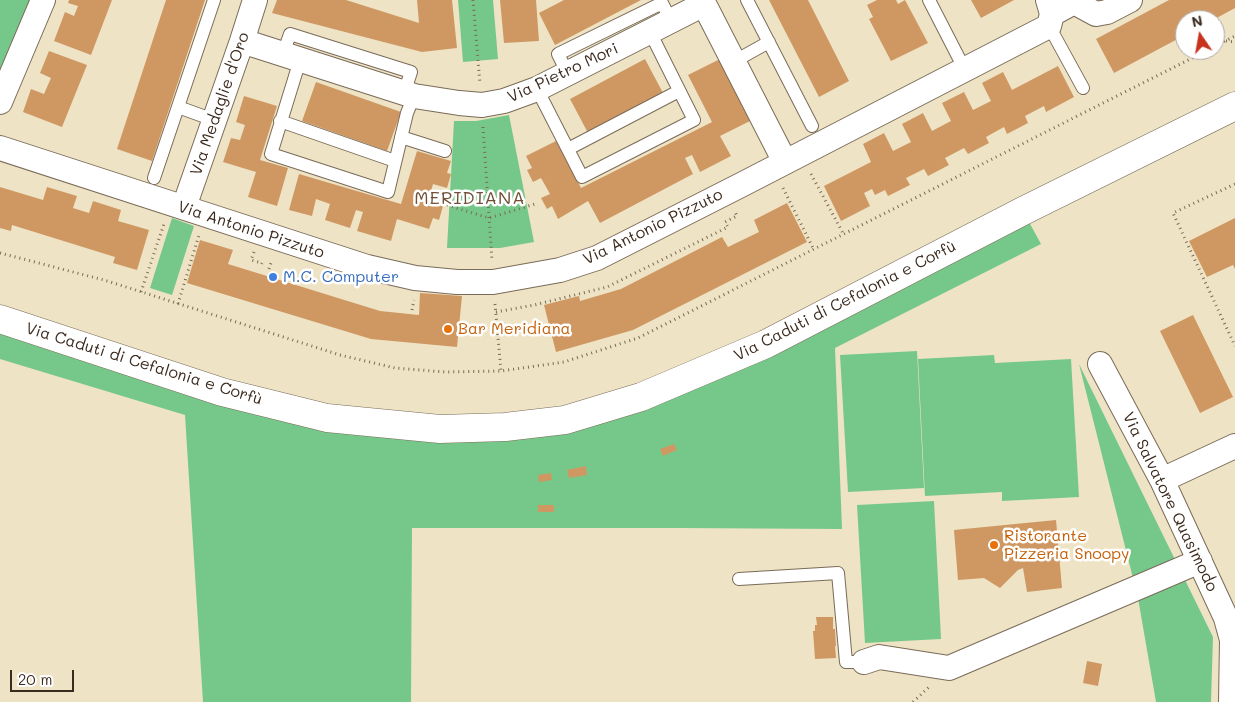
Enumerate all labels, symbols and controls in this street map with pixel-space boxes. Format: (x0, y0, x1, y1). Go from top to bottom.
north arrow (1175, 10, 1225, 60)
text: N (1190, 10, 1204, 31)
street label: Via Medaglie d'Oro (186, 30, 254, 178)
street label: Via Pietro Mori (505, 39, 621, 107)
street label: Via Antonio Pizzuto (580, 185, 726, 269)
district label: MERIDIANA (413, 187, 527, 209)
street label: Via Antonio Pizzuto (175, 197, 327, 263)
street label: Via Caduti di Cefalonia e Corfù (731, 236, 959, 366)
place label: M.C. Computer (283, 267, 399, 287)
marker: M.C. Computer (267, 271, 279, 283)
street label: Via Caduti di Cefalonia e Corfù (23, 319, 265, 409)
place label: Bar Meridiana (458, 319, 570, 339)
marker: Bar Meridiana (442, 323, 454, 335)
street label: Via Salvatore Quasimodo (1118, 409, 1222, 595)
place label: Ristorante Pizzeria Snoopy (1004, 526, 1129, 564)
marker: Ristorante Pizzeria Snoopy (988, 539, 1000, 551)
scale bar (12, 660, 76, 692)
text: 20 m (18, 669, 52, 689)

